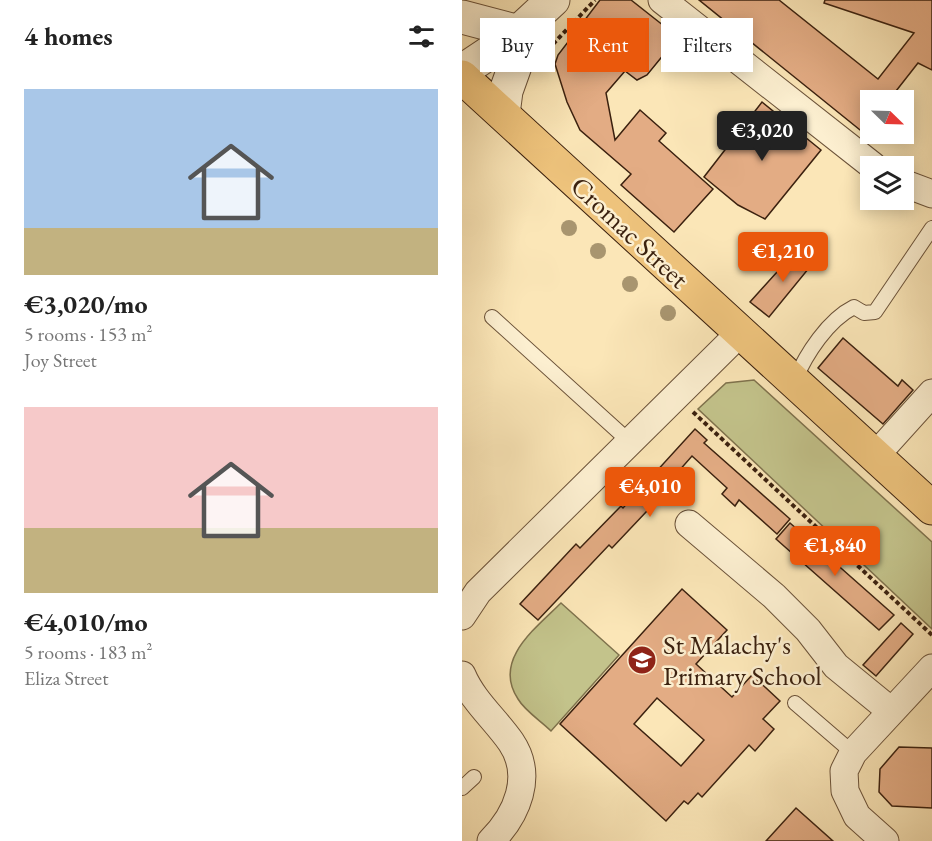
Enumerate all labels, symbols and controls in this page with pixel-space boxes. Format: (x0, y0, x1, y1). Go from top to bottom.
chip: Buy (480, 18, 555, 72)
chip: Rent (567, 18, 649, 72)
chip: Filters (661, 18, 753, 72)
text: 4 homes (24, 19, 113, 53)
icon: filters (405, 20, 438, 53)
north arrow (860, 90, 914, 144)
map controls (860, 90, 914, 210)
pin: €3,020 (713, 111, 811, 162)
text: €3,020 (731, 117, 793, 143)
icon: home (177, 128, 285, 236)
button: layers (860, 156, 914, 210)
street label: Cromac Street (564, 168, 697, 296)
pin: €1,210 (734, 232, 832, 283)
text: €1,210 (752, 238, 814, 264)
text: €3,020/mo (24, 287, 148, 321)
text: 5 rooms · 153 m² (24, 321, 152, 347)
text: Joy Street (24, 347, 97, 373)
icon: home (177, 446, 285, 554)
pin: €4,010 (601, 467, 699, 518)
text: €4,010 (619, 473, 681, 499)
pin: €1,840 (786, 526, 884, 577)
text: €1,840 (804, 532, 866, 558)
text: €4,010/mo (24, 605, 148, 639)
place label: St Malachy's Primary School (663, 627, 822, 693)
text: 5 rooms · 183 m² (24, 639, 152, 665)
school or university icon: St Malachy's Primary School (626, 644, 658, 676)
text: Eliza Street (24, 665, 108, 691)

